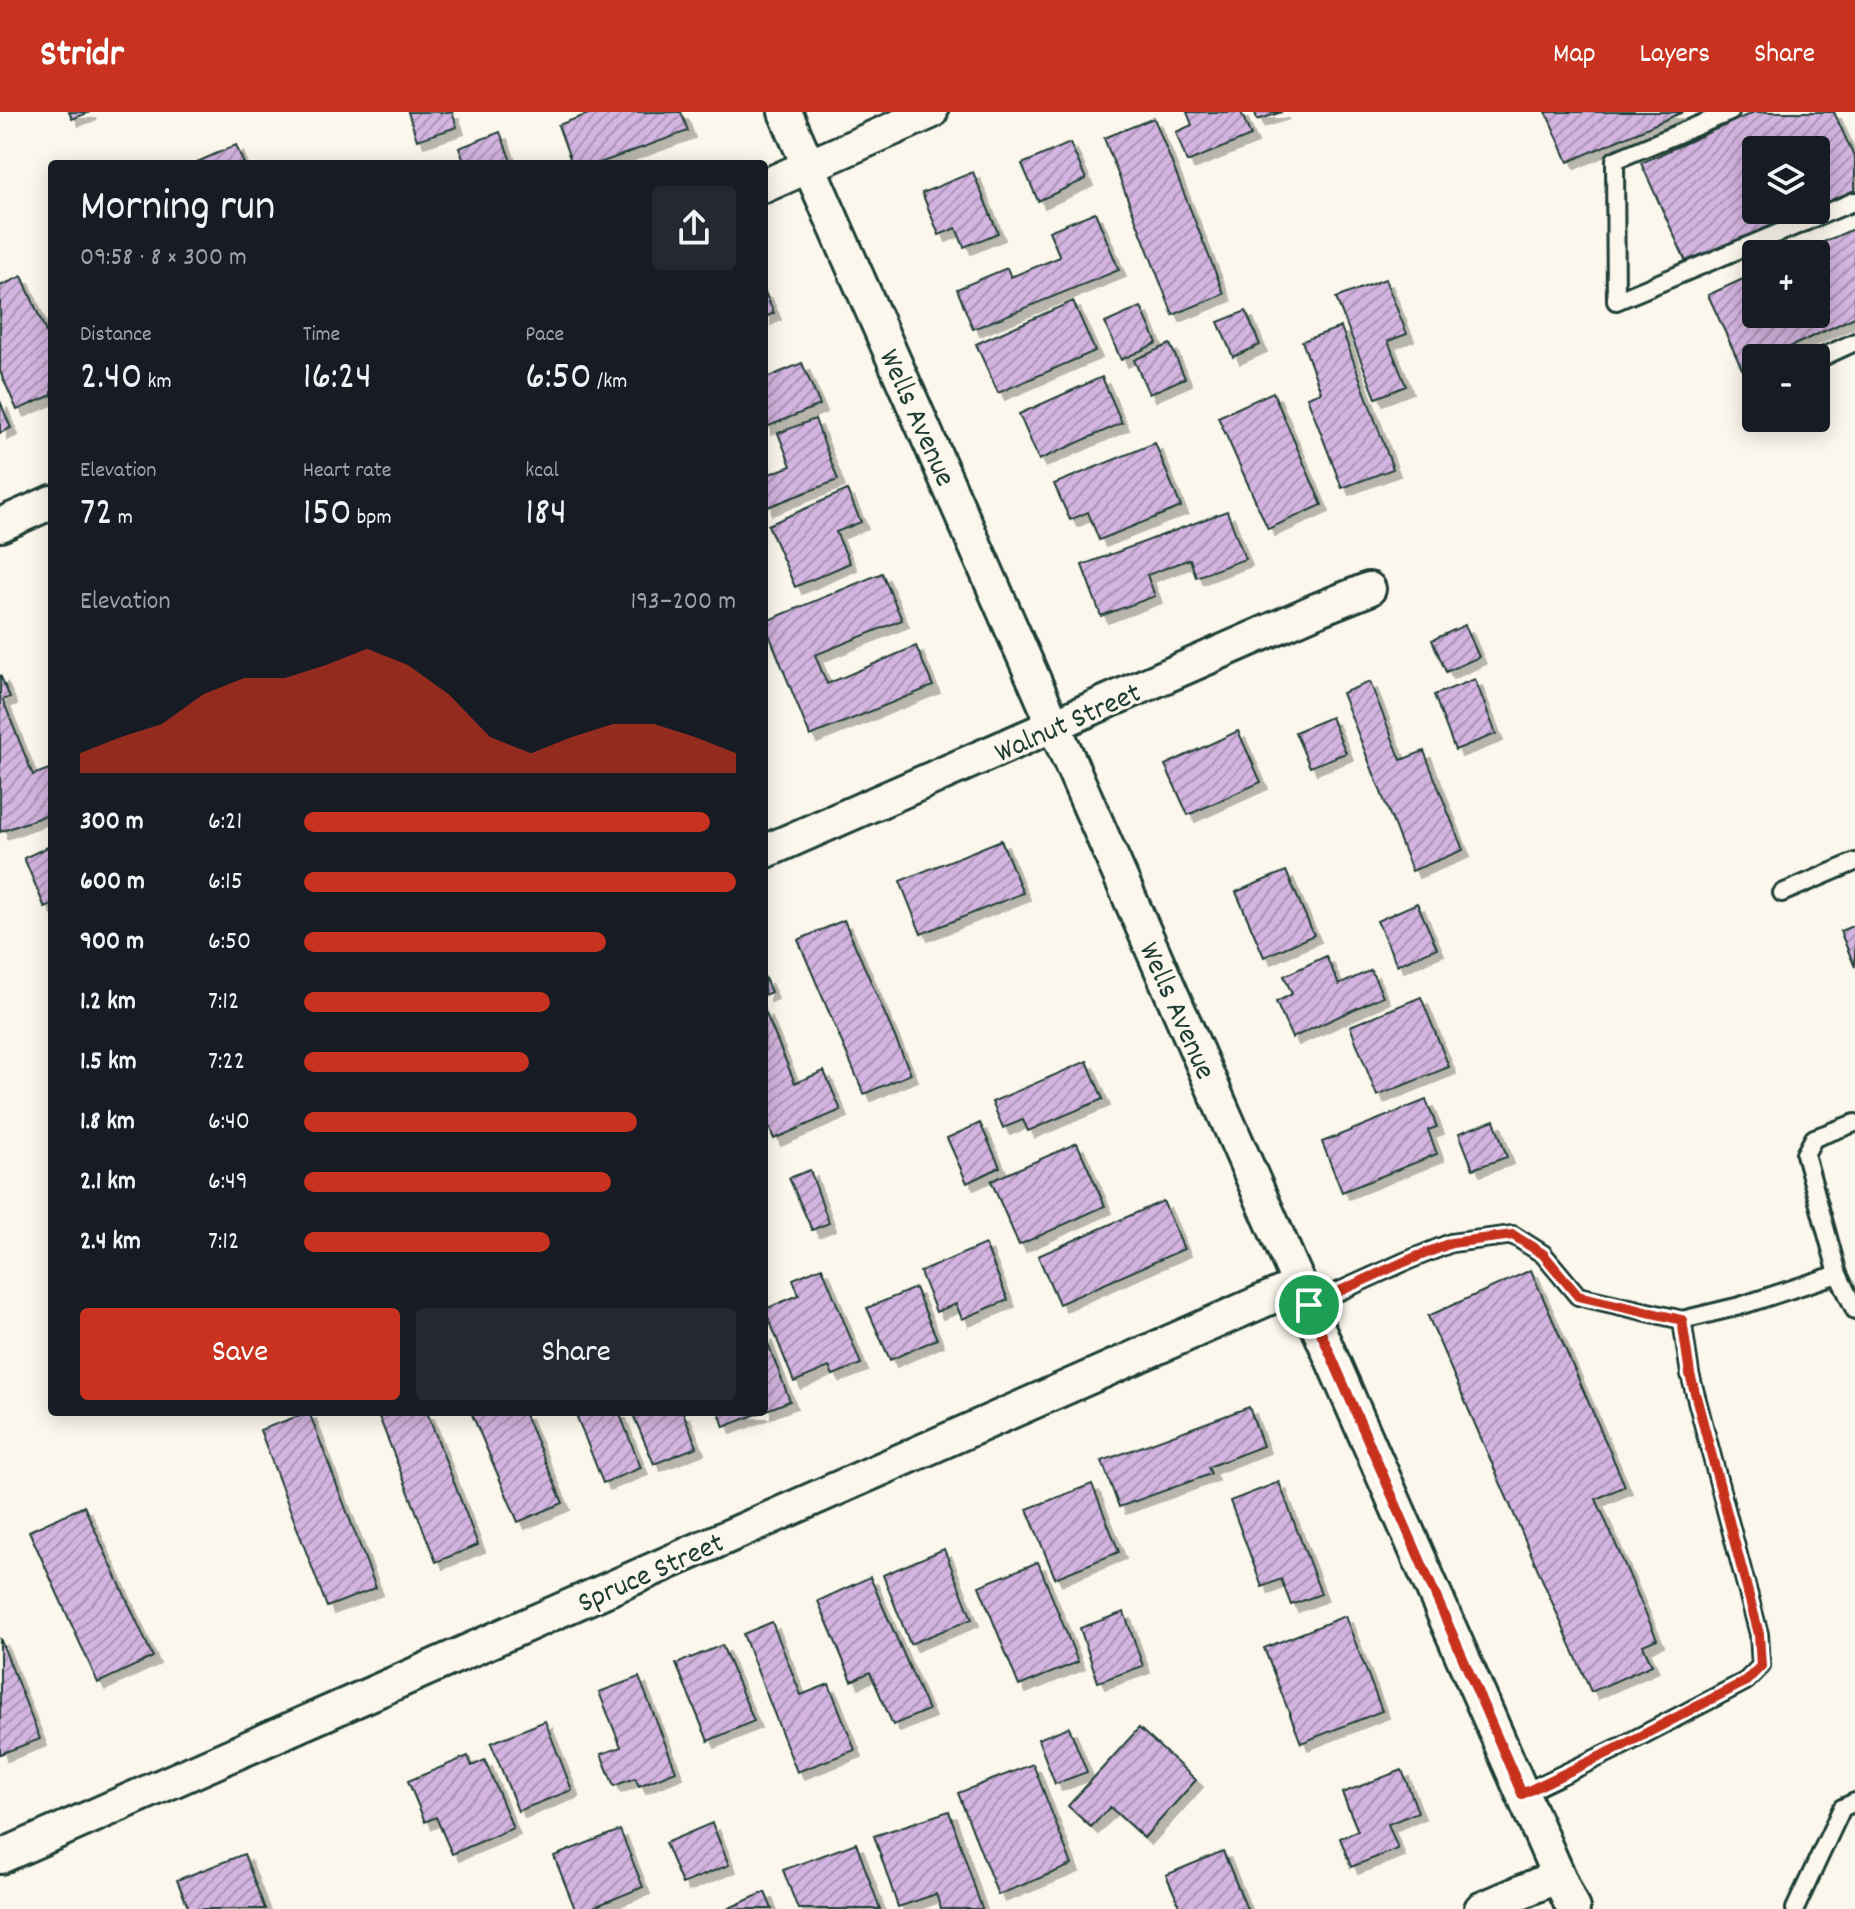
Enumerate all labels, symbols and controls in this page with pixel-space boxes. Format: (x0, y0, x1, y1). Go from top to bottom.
text: Stridr (40, 29, 124, 84)
text: Map (1553, 36, 1596, 76)
text: Layers (1640, 36, 1710, 76)
text: Share (1754, 36, 1815, 76)
map controls (1742, 136, 1830, 432)
button: layers (1742, 136, 1830, 224)
text: Morning run (80, 178, 275, 241)
button: share (652, 186, 736, 270)
text: 09:58 · 8 × 300 m (80, 240, 247, 277)
button: + (1742, 240, 1830, 328)
text: Distance (80, 320, 152, 351)
text: Time (303, 320, 340, 351)
text: Pace (525, 320, 564, 351)
street label: Wells Avenue (865, 343, 964, 494)
button: − (1742, 344, 1830, 432)
text: 2.40 (80, 351, 143, 408)
text: 16:24 (303, 351, 372, 408)
text: 6:50 (525, 351, 592, 408)
text: km (143, 367, 172, 398)
text: /km (592, 367, 627, 398)
text: Elevation (80, 456, 157, 487)
text: Heart rate (303, 456, 392, 487)
text: kcal (525, 456, 559, 487)
text: 72 (80, 487, 113, 544)
text: 150 (303, 487, 352, 544)
text: 184 (525, 487, 567, 544)
text: m (113, 503, 133, 534)
text: bpm (352, 503, 392, 534)
text: Elevation (80, 584, 170, 621)
text: 193–200 m (630, 584, 736, 621)
street label: Walnut Street (989, 674, 1149, 776)
text: 300 m (80, 804, 144, 841)
text: 6:21 (208, 804, 242, 841)
text: 600 m (80, 864, 145, 901)
text: 6:15 (208, 864, 243, 901)
text: 900 m (80, 924, 144, 961)
text: 6:50 (208, 924, 251, 961)
street label: Wells Avenue (1125, 936, 1224, 1087)
text: 1.2 km (80, 984, 136, 1021)
text: 7:12 (208, 984, 239, 1021)
text: 1.5 km (80, 1044, 137, 1081)
text: 7:22 (208, 1044, 245, 1081)
text: 1.8 km (80, 1104, 135, 1141)
text: 6:40 (208, 1104, 250, 1141)
text: 2.1 km (80, 1164, 136, 1201)
text: 6:49 (208, 1164, 248, 1201)
text: 2.4 km (80, 1224, 141, 1261)
text: 7:12 (208, 1224, 239, 1261)
pin (1275, 1271, 1343, 1339)
icon: arrive (1287, 1283, 1331, 1327)
button: Save (80, 1308, 400, 1400)
button: Share (416, 1308, 736, 1400)
street label: Spruce Street (572, 1524, 732, 1627)

